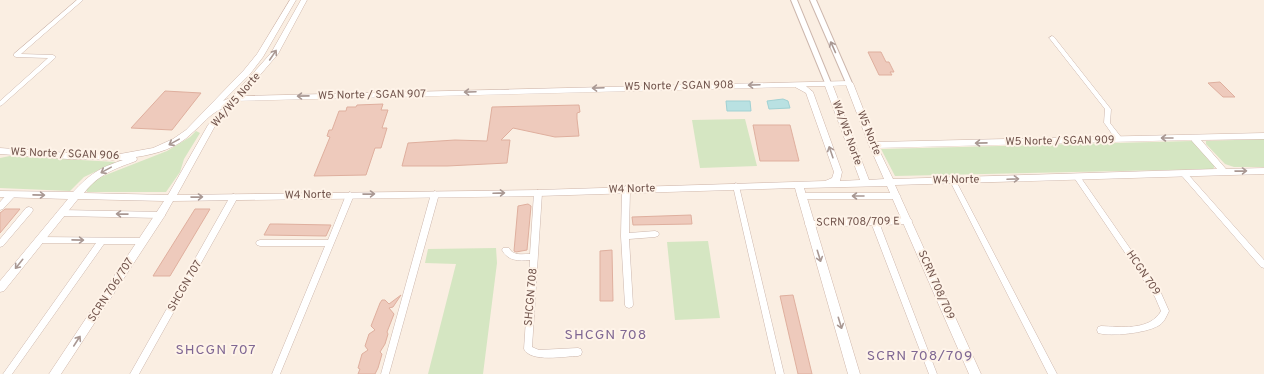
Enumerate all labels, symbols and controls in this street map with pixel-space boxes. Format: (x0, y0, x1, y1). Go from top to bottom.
one-way arrow (829, 41, 837, 53)
one-way arrow (269, 50, 277, 61)
street label: W4/W5 Norte (208, 70, 264, 130)
street label: W5 Norte / SGAN 908 (624, 78, 734, 94)
one-way arrow (748, 81, 761, 88)
one-way arrow (592, 85, 605, 92)
street label: W5 Norte / SGAN 907 (318, 87, 426, 103)
one-way arrow (464, 88, 477, 96)
one-way arrow (297, 93, 310, 100)
street label: W4/W5 Norte (829, 99, 865, 167)
street label: W5 Norte (854, 109, 884, 157)
street label: W5 Norte / SGAN 909 (1005, 133, 1115, 149)
one-way arrow (1161, 134, 1174, 142)
one-way arrow (168, 138, 180, 146)
one-way arrow (975, 139, 988, 147)
street label: W5 Norte / SGAN 906 (10, 145, 120, 163)
one-way arrow (827, 146, 834, 159)
one-way arrow (100, 167, 112, 174)
one-way arrow (1234, 168, 1247, 175)
street label: W4 Norte (933, 173, 979, 187)
one-way arrow (1006, 175, 1019, 183)
street label: W4 Norte (608, 181, 656, 197)
street label: W4 Norte (285, 188, 331, 202)
one-way arrow (492, 189, 505, 197)
one-way arrow (32, 191, 45, 199)
one-way arrow (362, 191, 375, 198)
one-way arrow (852, 192, 865, 200)
one-way arrow (190, 194, 203, 201)
one-way arrow (116, 210, 129, 218)
street label: SCRN 708/709 E (816, 214, 900, 230)
one-way arrow (71, 236, 84, 244)
street label: SCRN 708/709 (914, 248, 958, 322)
street label: HCGN 709 (1123, 248, 1163, 298)
one-way arrow (816, 249, 823, 262)
street label: SCRN 706/707 (85, 255, 137, 325)
street label: SHCGN 707 (165, 258, 205, 314)
one-way arrow (15, 259, 24, 270)
street label: SHCGN 708 (521, 268, 541, 326)
one-way arrow (837, 316, 844, 329)
district label: SHCGN 708 (565, 327, 647, 344)
one-way arrow (73, 336, 81, 347)
district label: SHCGN 707 (175, 342, 257, 359)
district label: SCRN 708/709 (867, 348, 973, 365)

